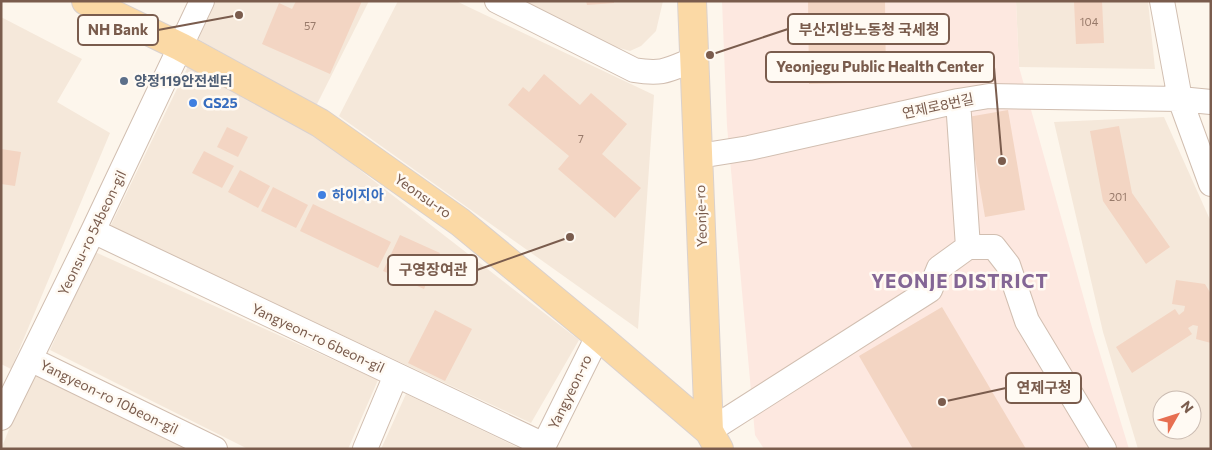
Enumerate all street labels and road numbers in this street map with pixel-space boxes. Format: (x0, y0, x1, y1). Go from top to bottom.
street label: 연제로8번길 (900, 90, 975, 121)
street label: Yeonsu-ro 54beon-gil (54, 167, 129, 298)
street label: Yeonsu-ro (392, 170, 455, 221)
street label: Yeonje-ro (691, 185, 710, 247)
street label: Yangyeon-ro 6beon-gil (249, 299, 387, 376)
street label: Yangyeon-ro (544, 352, 595, 432)
street label: Yangyeon-ro 10beon-gil (37, 356, 181, 437)

